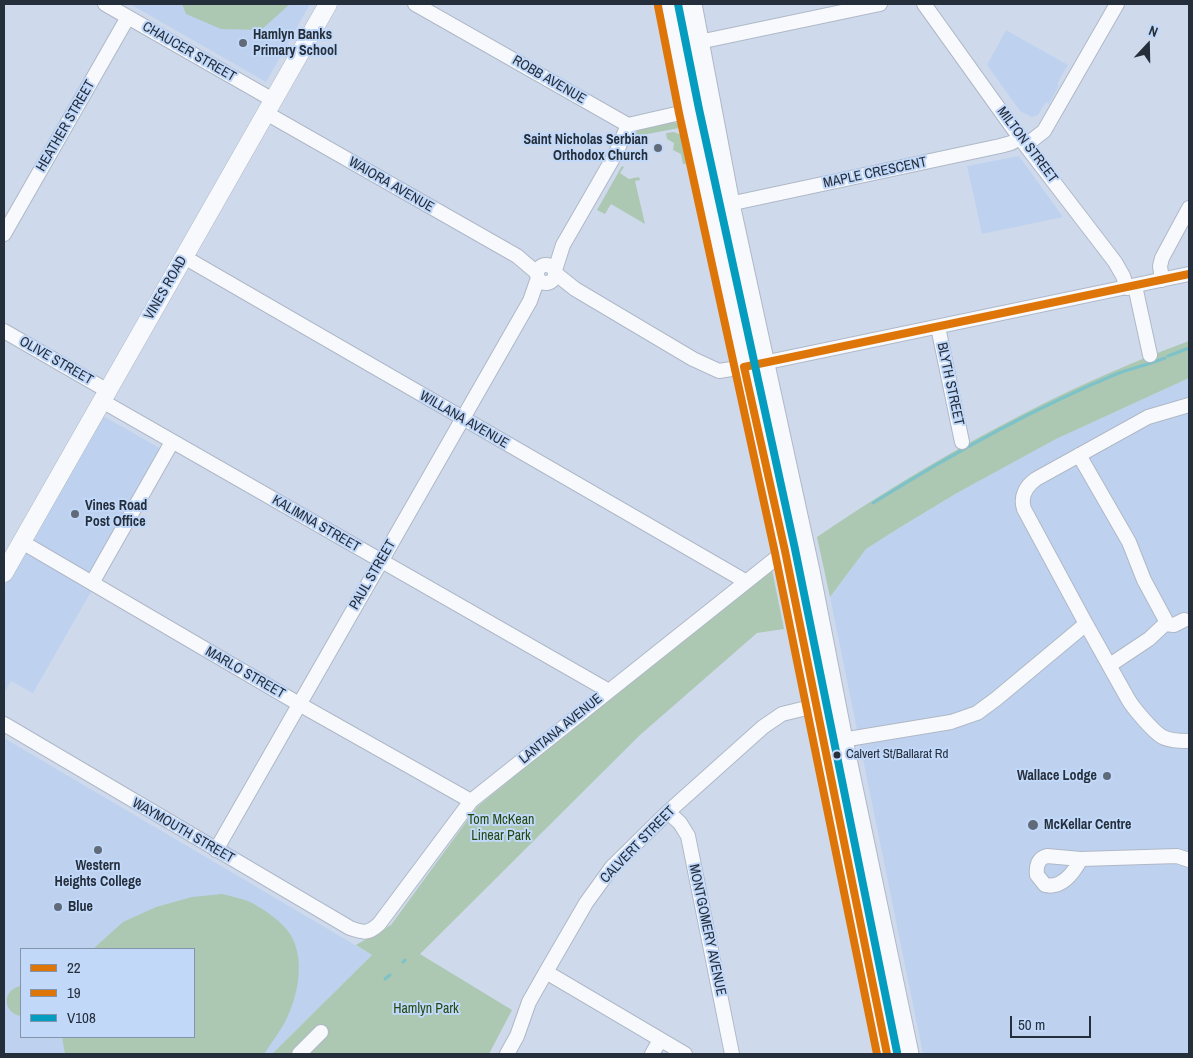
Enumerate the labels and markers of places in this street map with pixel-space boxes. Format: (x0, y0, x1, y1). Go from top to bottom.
place label: Hamlyn Banks Primary School (253, 27, 337, 59)
marker: Hamlyn Banks Primary School (237, 37, 249, 49)
place label: Saint Nicholas Serbian Orthodox Church (524, 132, 648, 164)
marker: Saint Nicholas Serbian Orthodox Church (652, 142, 664, 154)
place label: Vines Road Post Office (85, 498, 147, 530)
marker: Vines Road Post Office (69, 508, 81, 520)
place label: Calvert St/Ballarat Rd (846, 747, 948, 763)
marker: Calvert St/Ballarat Rd (832, 750, 842, 760)
place label: Wallace Lodge (1017, 768, 1097, 784)
marker: Wallace Lodge (1101, 770, 1113, 782)
place label: McKellar Centre (1044, 817, 1131, 833)
marker: McKellar Centre (1026, 818, 1040, 832)
marker: Western Heights College (92, 844, 104, 856)
place label: Western Heights College (55, 858, 141, 890)
place label: Blue (68, 899, 93, 915)
marker: Blue (52, 901, 64, 913)

